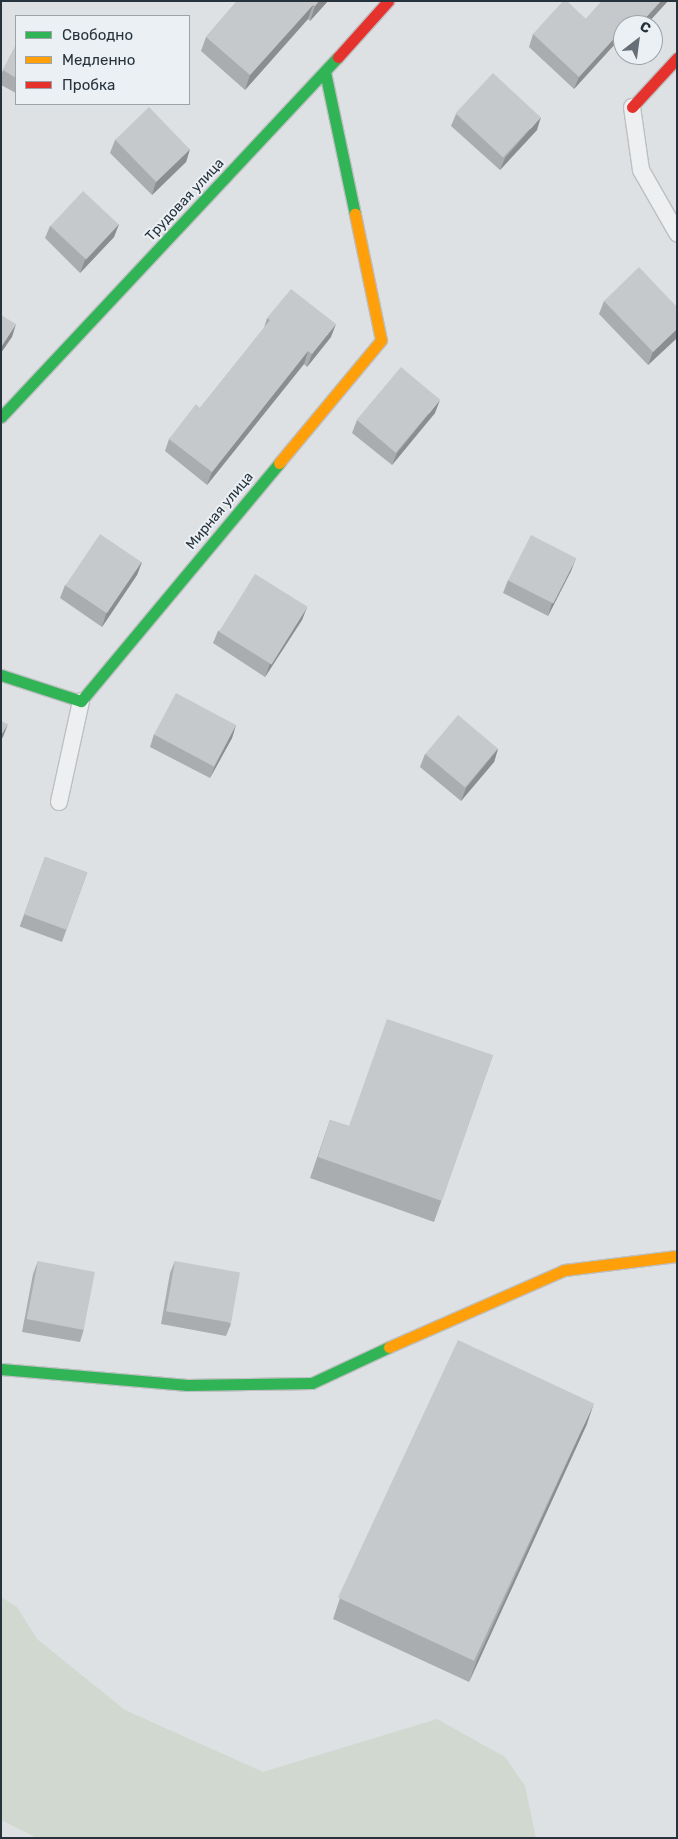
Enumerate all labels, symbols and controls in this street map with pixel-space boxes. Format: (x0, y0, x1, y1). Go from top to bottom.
legend (15, 15, 190, 105)
north arrow (613, 15, 663, 65)
text: С (637, 18, 654, 37)
text: Свободно (62, 26, 133, 44)
text: Медленно (62, 51, 135, 69)
text: Пробка (62, 76, 115, 94)
street label: Трудовая улица (142, 155, 228, 245)
street label: Мирная улица (183, 469, 257, 553)

